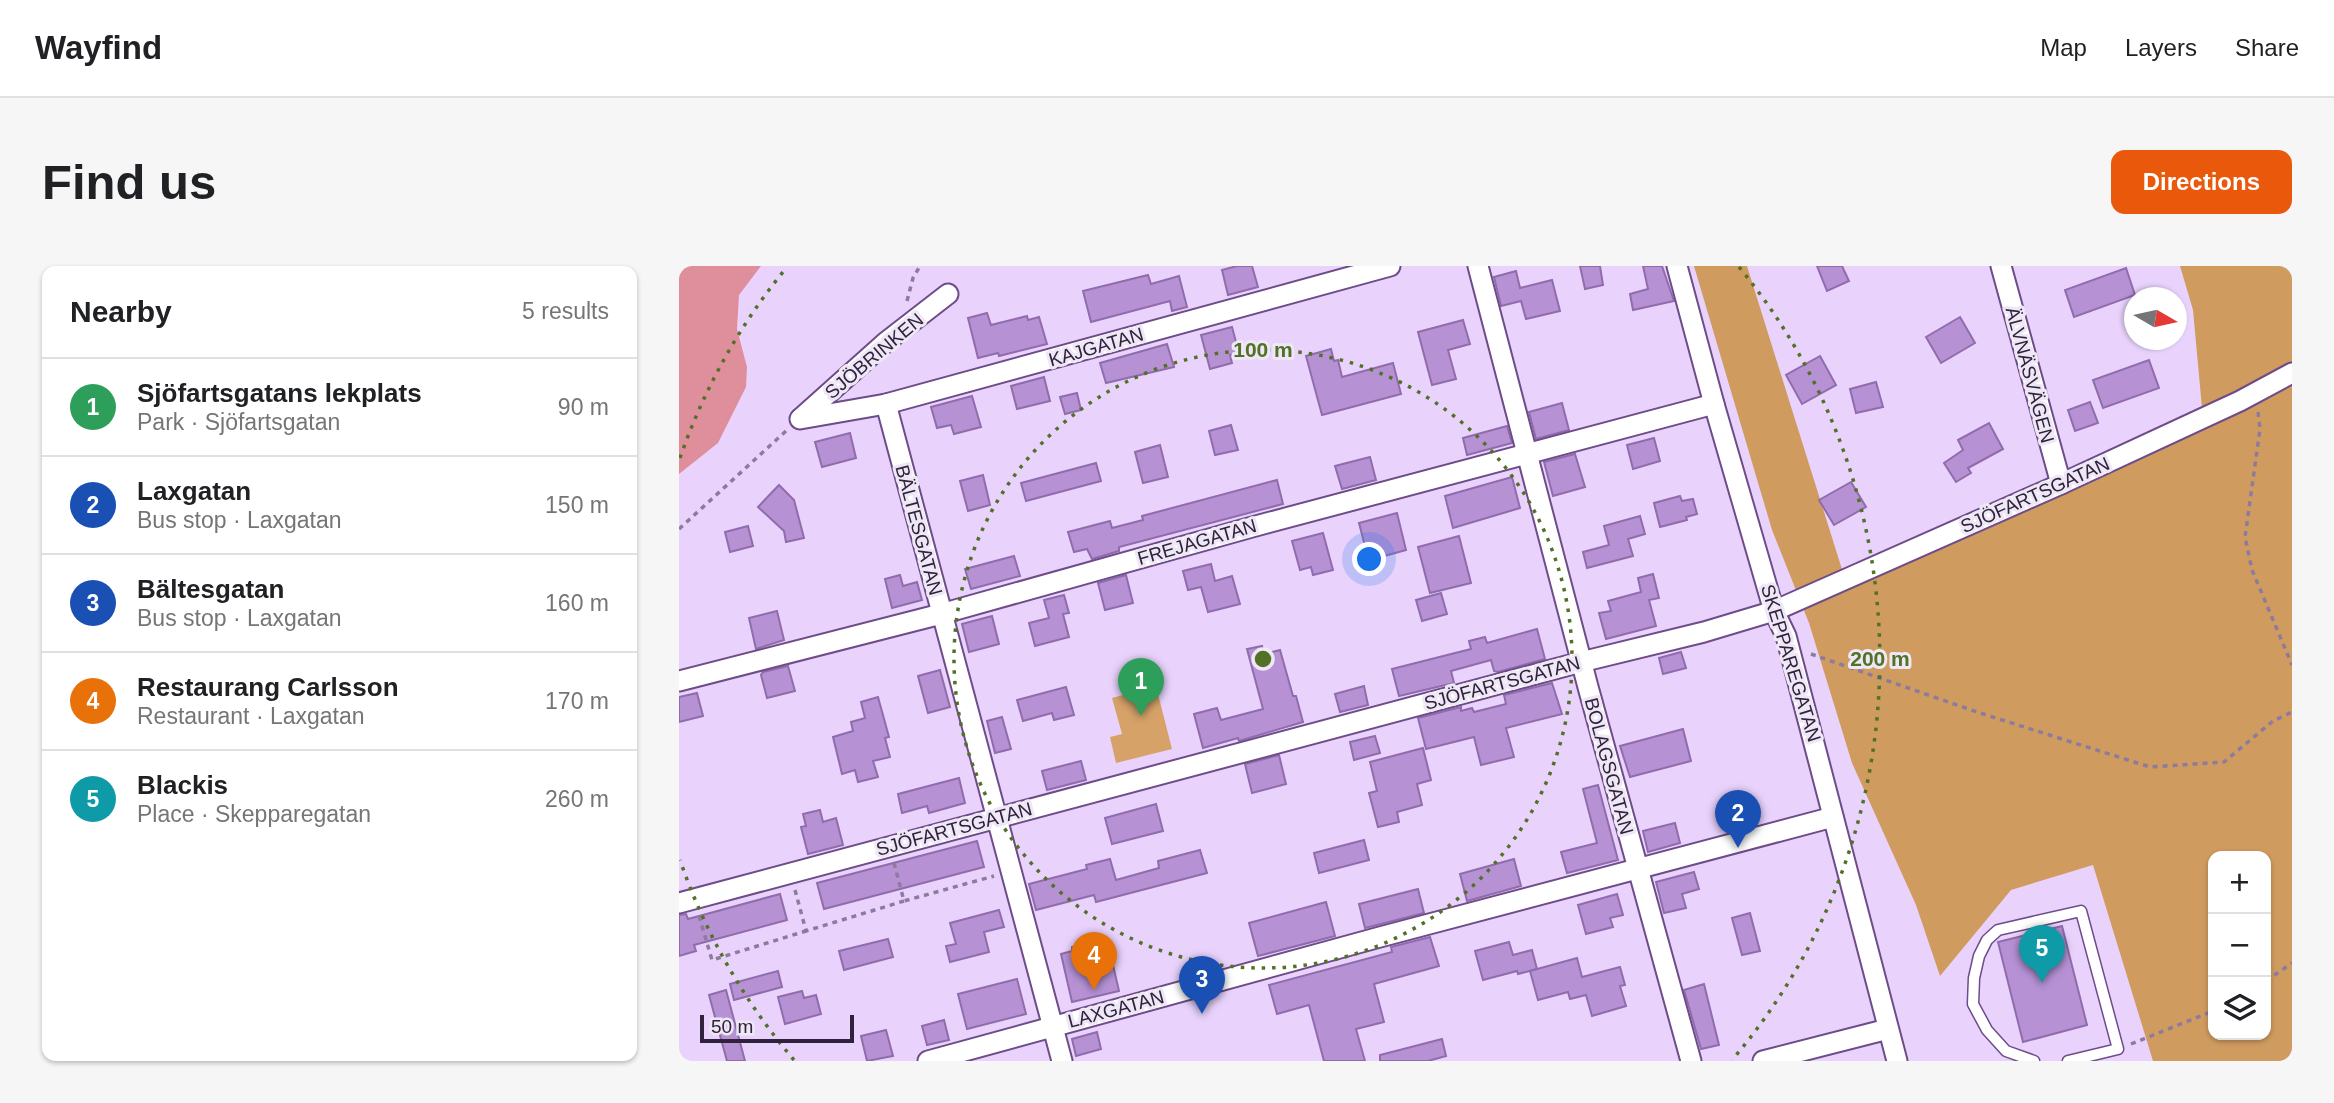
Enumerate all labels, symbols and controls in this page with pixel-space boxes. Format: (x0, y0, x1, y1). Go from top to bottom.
text: Wayfind (35, 29, 162, 66)
text: Map (2040, 34, 2087, 61)
text: Layers (2125, 34, 2197, 61)
text: Share (2235, 34, 2299, 61)
button: Directions (2111, 150, 2292, 214)
text: Find us (42, 155, 216, 209)
north arrow (2124, 287, 2187, 350)
text: Nearby (70, 295, 172, 328)
text: 5 results (522, 298, 609, 324)
street label: ÄLVNÄSVÄGEN (2002, 305, 2058, 445)
street label: SJÖBRINKEN (821, 309, 927, 403)
street label: KAJGATAN (1046, 323, 1146, 371)
text: 100 m (1233, 338, 1293, 361)
text: Sjöfartsgatans lekplats (137, 378, 422, 408)
text: 1 (87, 394, 99, 420)
text: 90 m (558, 394, 609, 420)
text: Park · Sjöfartsgatan (137, 409, 340, 435)
street label: SJÖFARTSGATAN (1957, 453, 2113, 537)
street label: BÄLTESGATAN (892, 463, 946, 597)
text: Laxgatan (137, 476, 251, 506)
text: 2 (87, 492, 99, 518)
text: 150 m (545, 492, 609, 518)
text: Bus stop · Laxgatan (137, 507, 342, 533)
street label: FREJAGATAN (1135, 515, 1259, 569)
your location (1352, 542, 1386, 576)
text: Bältesgatan (137, 574, 284, 604)
street label: SKEPPAREGATAN (1757, 582, 1825, 744)
text: 3 (87, 590, 99, 616)
text: 160 m (545, 590, 609, 616)
text: Bus stop · Laxgatan (137, 605, 342, 631)
centre of rings (1251, 647, 1275, 671)
text: 200 m (1850, 647, 1910, 670)
street label: SJÖFARTSGATAN (1422, 652, 1582, 714)
pin: 1 (1118, 658, 1164, 716)
text: Restaurang Carlsson (137, 672, 399, 702)
text: 4 (87, 688, 99, 714)
text: 170 m (545, 688, 609, 714)
street label: BOLAGSGATAN (1581, 695, 1637, 837)
text: Restaurant · Laxgatan (137, 703, 365, 729)
text: Blackis (137, 770, 228, 800)
text: 5 (87, 786, 99, 812)
text: 260 m (545, 786, 609, 812)
pin: 2 (1715, 790, 1761, 848)
street label: SJÖFARTSGATAN (874, 798, 1034, 860)
text: Place · Skepparegatan (137, 801, 371, 827)
map controls (2208, 851, 2271, 1040)
button: + (2208, 851, 2271, 914)
button: − (2208, 914, 2271, 977)
pin: 5 (2019, 925, 2065, 983)
pin: 4 (1071, 932, 1117, 990)
pin: 3 (1179, 956, 1225, 1014)
button: layers (2208, 977, 2271, 1040)
street label: LAXGATAN (1066, 986, 1166, 1032)
scale bar (700, 1012, 854, 1044)
text: 50 m (711, 1016, 753, 1037)

